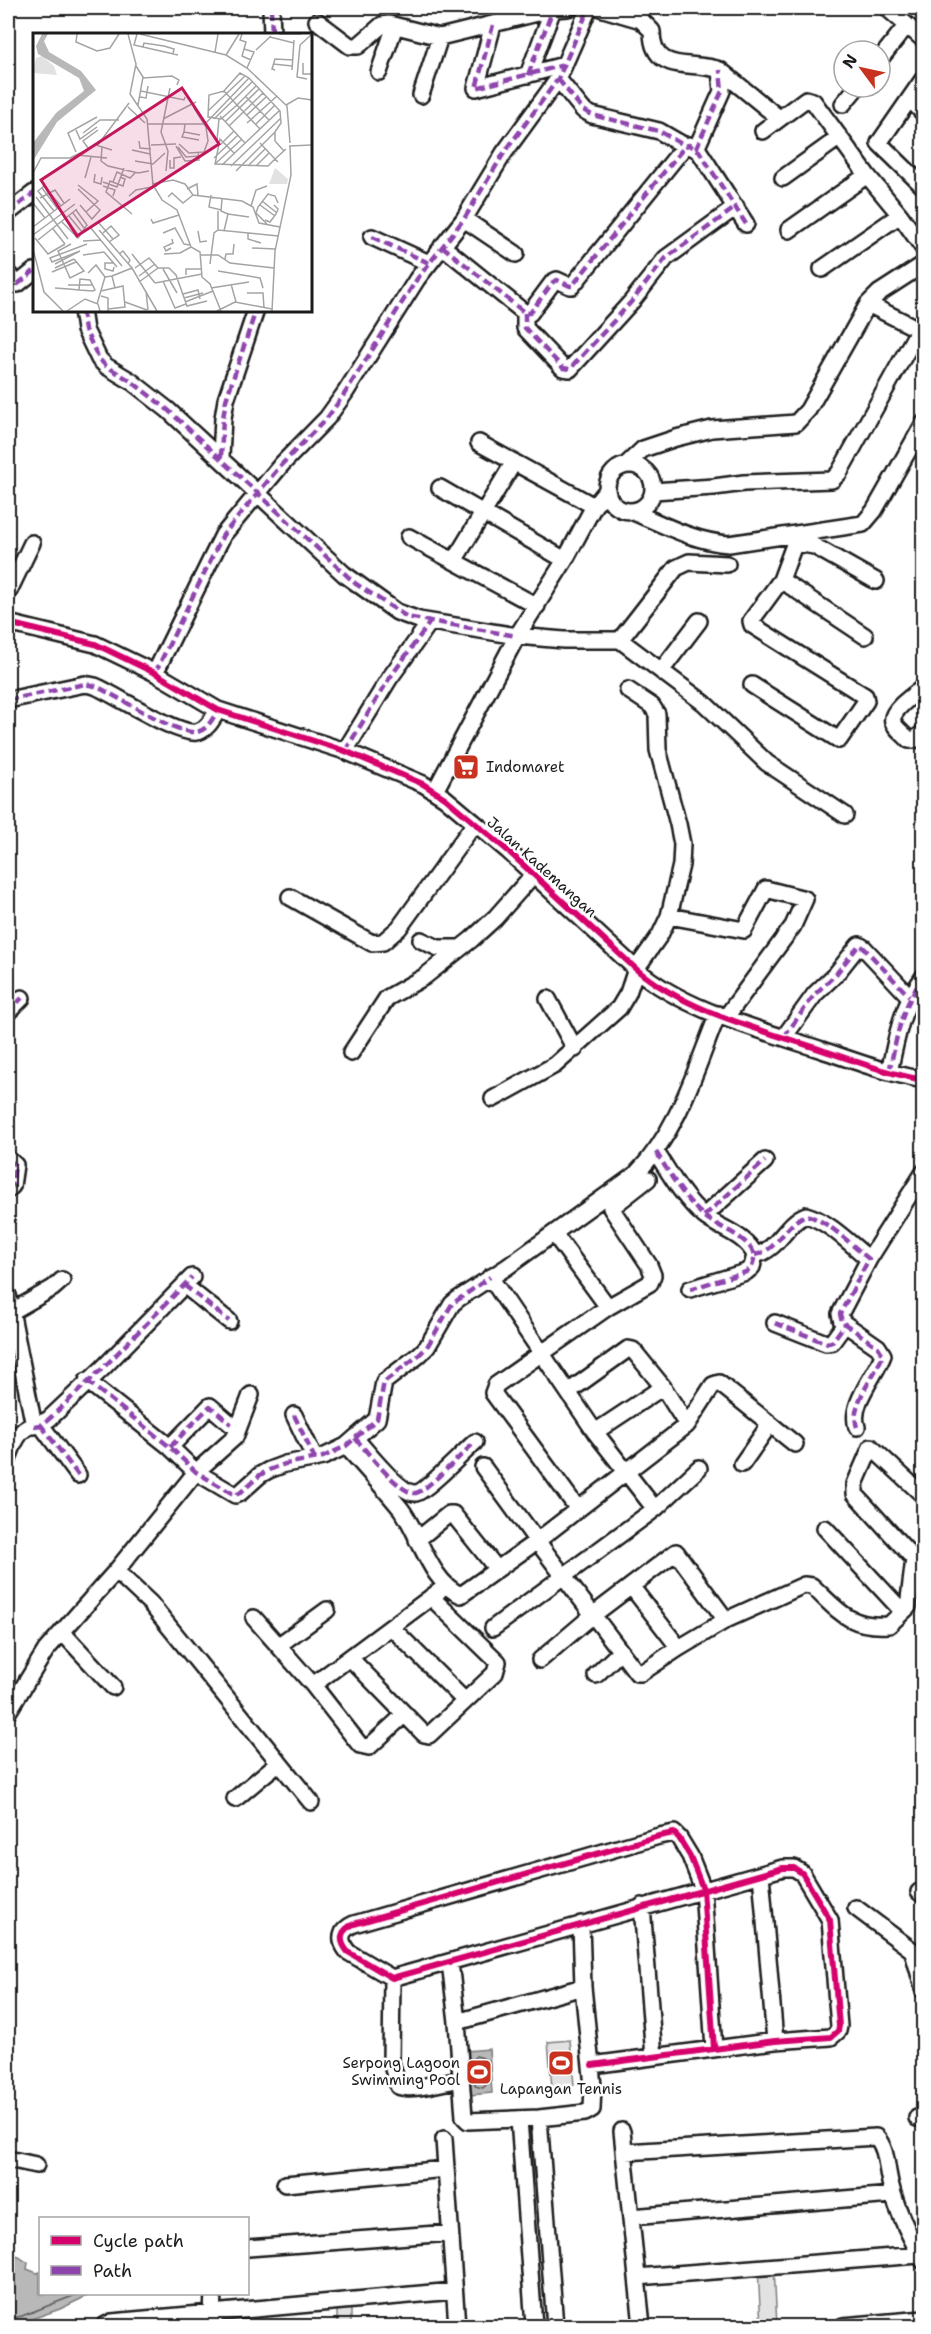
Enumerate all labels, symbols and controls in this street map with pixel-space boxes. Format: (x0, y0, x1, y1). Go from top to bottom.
inset map (33, 33, 312, 312)
north arrow (832, 39, 892, 99)
text: N (838, 50, 862, 72)
supermarket icon: Indomaret (451, 752, 481, 782)
place label: Indomaret (486, 757, 565, 777)
street label: Jalan Kademangan (483, 812, 601, 922)
sports icon: Lapangan Tennis (546, 2048, 576, 2078)
place label: Serpong Lagoon Swimming Pool (342, 2053, 460, 2090)
sports icon: Serpong Lagoon Swimming Pool (464, 2057, 494, 2087)
place label: Lapangan Tennis (500, 2079, 622, 2099)
legend (39, 2217, 249, 2295)
text: Cycle path (93, 2229, 184, 2253)
text: Path (93, 2259, 132, 2283)

